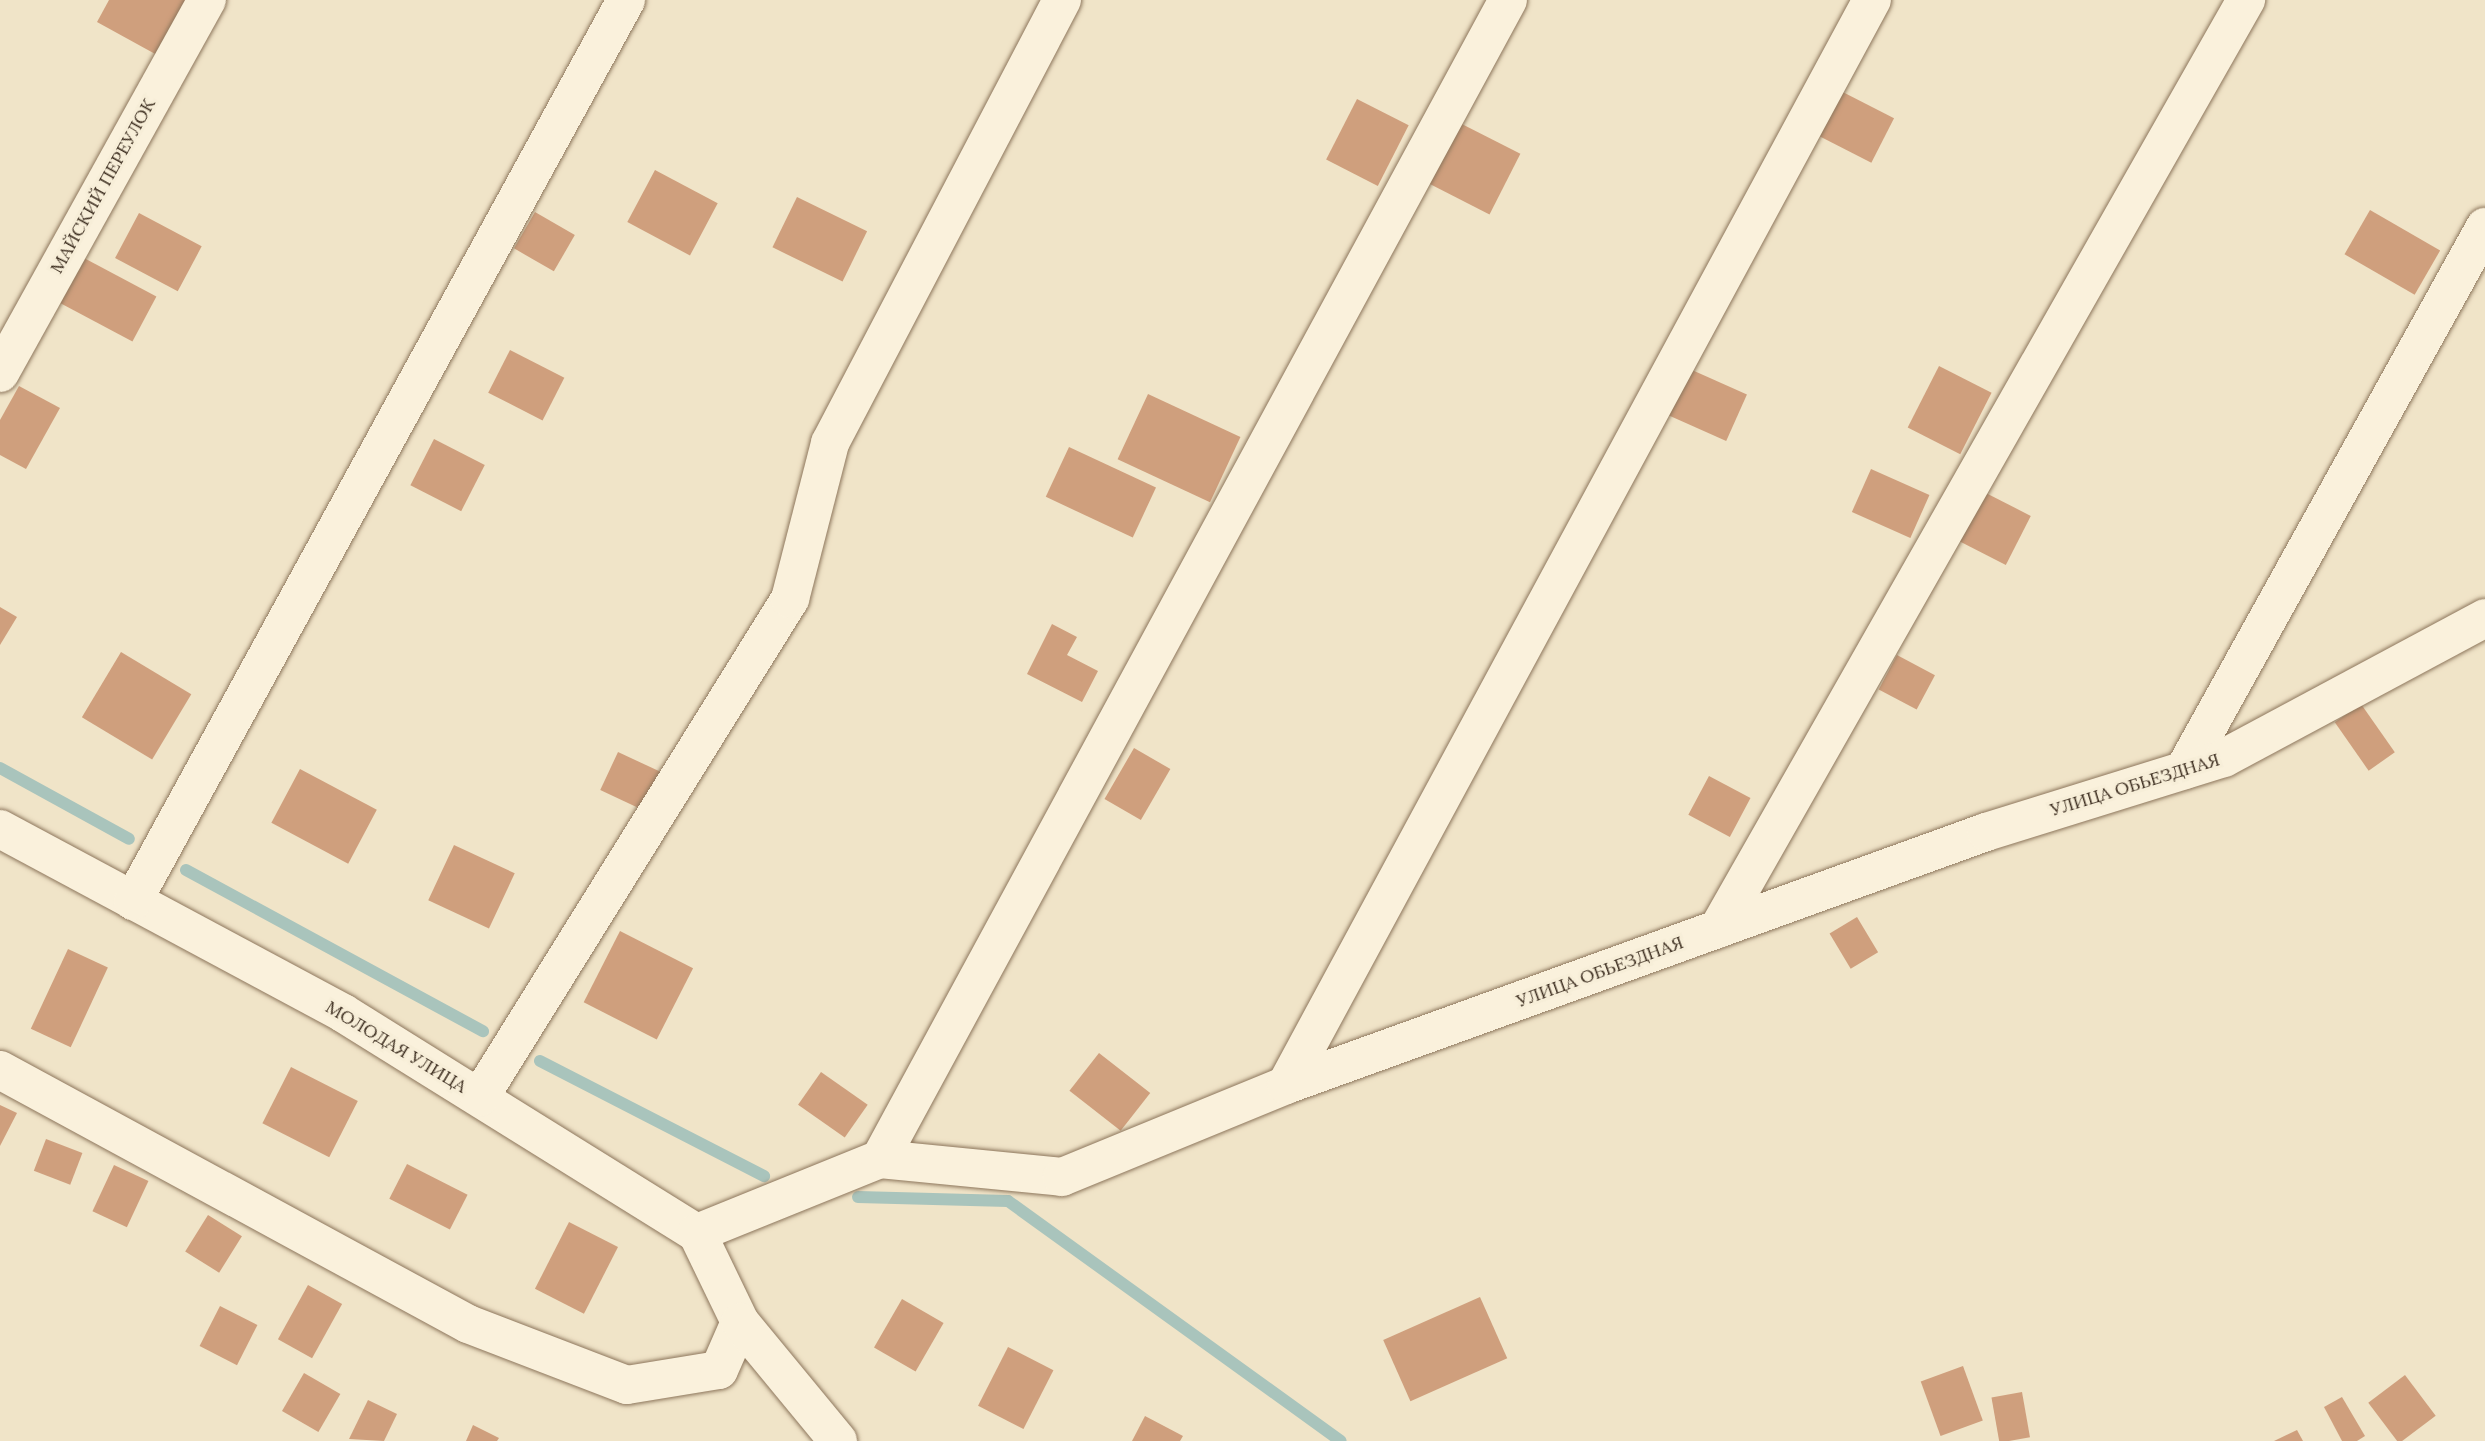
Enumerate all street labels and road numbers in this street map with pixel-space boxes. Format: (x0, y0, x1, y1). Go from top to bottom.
street label: МАЙСКИЙ ПЕРЕУЛОК (46, 95, 160, 277)
street label: УЛИЦА ОБЬЕЗДНАЯ (2048, 749, 2222, 821)
street label: УЛИЦА ОБЬЕЗДНАЯ (1514, 932, 1686, 1012)
street label: МОЛОДАЯ УЛИЦА (322, 996, 470, 1098)

